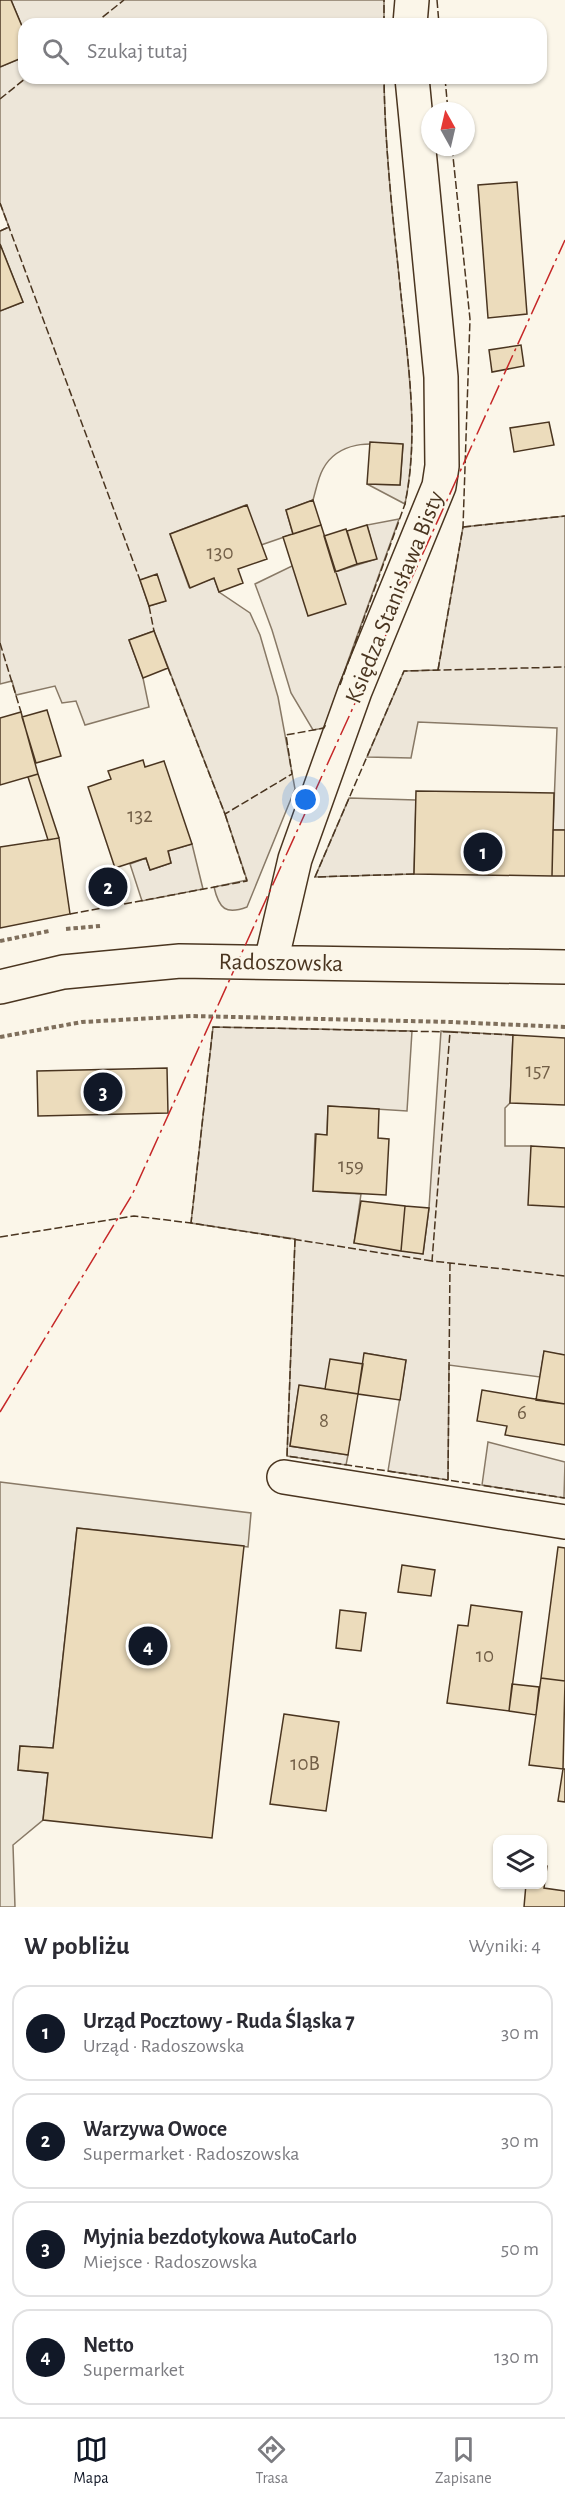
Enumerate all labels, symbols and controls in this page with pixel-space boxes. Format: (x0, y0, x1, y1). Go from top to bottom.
search box (18, 18, 547, 84)
icon: search (39, 35, 72, 68)
text: Szukaj tutaj (87, 40, 188, 62)
north arrow (421, 102, 475, 156)
street label: Księdza Stanisława Bisty (341, 488, 448, 707)
house number: 130 (207, 542, 233, 563)
your location (291, 785, 320, 814)
house number: 132 (127, 805, 153, 826)
pin: 1 (464, 830, 502, 874)
pin: 2 (88, 864, 128, 910)
street label: Radoszowska (218, 950, 343, 976)
house number: 157 (526, 1060, 551, 1081)
pin: 3 (84, 1070, 122, 1114)
house number: 159 (338, 1155, 364, 1176)
house number: 6 (517, 1402, 527, 1423)
house number: 8 (319, 1410, 329, 1431)
pin: 4 (128, 1624, 168, 1668)
house number: 10 (476, 1645, 494, 1666)
house number: 10B (290, 1753, 320, 1774)
map controls (493, 1835, 547, 1889)
button: layers (493, 1835, 547, 1889)
text: W pobliżu (24, 1933, 130, 1959)
text: Wyniki: 4 (468, 1936, 541, 1956)
text: Urząd Pocztowy - Ruda Śląska 7 (83, 2010, 355, 2032)
text: 1 (42, 2023, 49, 2043)
text: 30 m (501, 2023, 539, 2043)
text: Urząd · Radoszowska (83, 2036, 244, 2056)
text: Warzywa Owoce (83, 2118, 227, 2140)
text: 2 (41, 2131, 50, 2151)
text: 30 m (501, 2131, 539, 2151)
text: Supermarket · Radoszowska (83, 2144, 299, 2164)
text: Myjnia bezdotykowa AutoCarlo (83, 2226, 357, 2248)
text: 3 (41, 2239, 50, 2259)
text: 50 m (501, 2239, 539, 2259)
text: Miejsce · Radoszowska (83, 2252, 257, 2272)
text: Netto (83, 2334, 134, 2356)
text: 4 (40, 2347, 51, 2367)
text: 130 m (494, 2347, 539, 2367)
text: Supermarket (83, 2360, 184, 2380)
tab: Mapa (73, 2433, 109, 2488)
tab: Trasa (255, 2433, 288, 2488)
tab: Zapisane (435, 2433, 492, 2488)

